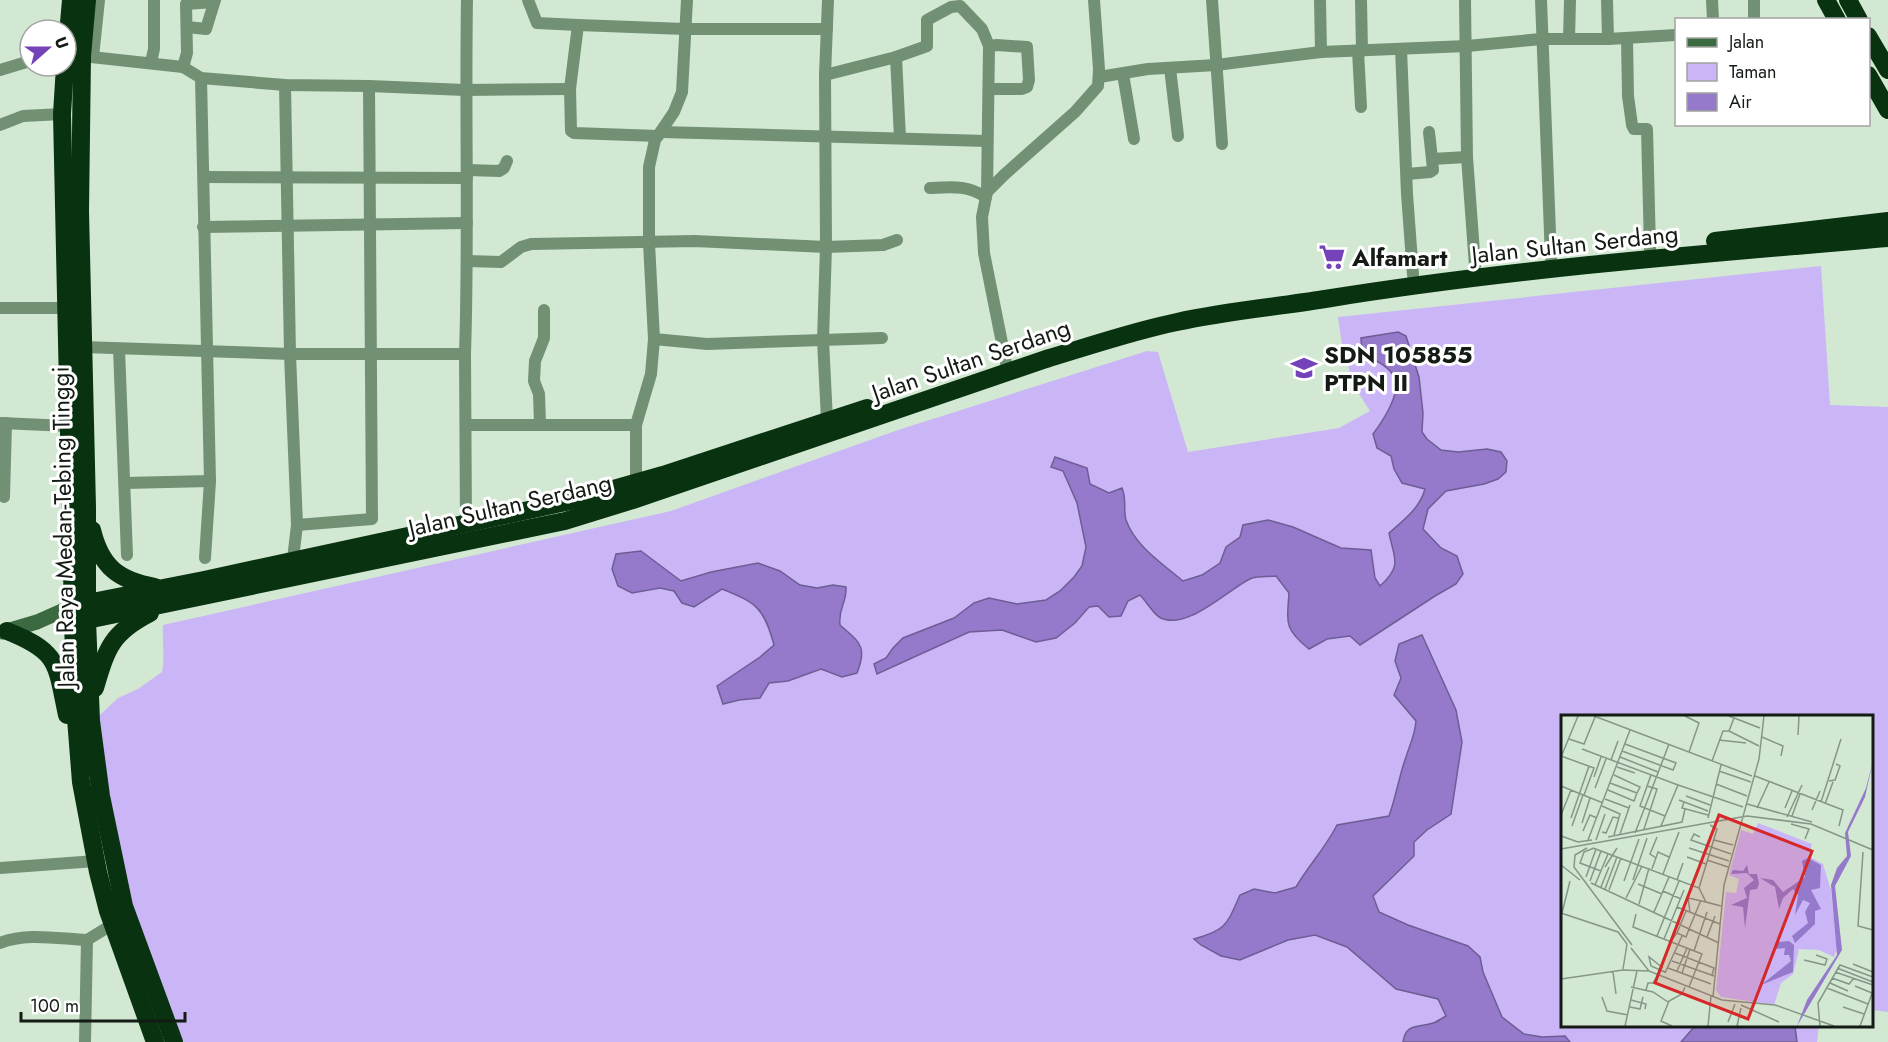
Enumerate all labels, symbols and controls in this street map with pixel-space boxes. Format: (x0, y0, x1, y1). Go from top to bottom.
north arrow (18, 18, 78, 78)
legend (1675, 18, 1870, 126)
text: Jalan (1727, 29, 1764, 55)
text: U (49, 33, 74, 52)
text: Taman (1729, 59, 1776, 85)
text: Air (1729, 89, 1753, 115)
street label: Jalan Sultan Serdang (1467, 216, 1680, 273)
place label: Alfamart (1351, 240, 1448, 275)
supermarket icon: Alfamart (1317, 242, 1347, 272)
street label: Jalan Sultan Serdang (864, 310, 1075, 411)
place label: SDN 105855 PTPN II (1324, 337, 1472, 400)
school or university icon: SDN 105855 PTPN II (1289, 353, 1319, 383)
street label: Jalan Raya Medan-Tebing Tinggi (43, 366, 83, 691)
street label: Jalan Sultan Serdang (402, 465, 615, 546)
inset map (1561, 715, 1873, 1027)
scale bar (21, 985, 184, 1023)
text: 100 m (30, 993, 79, 1019)

